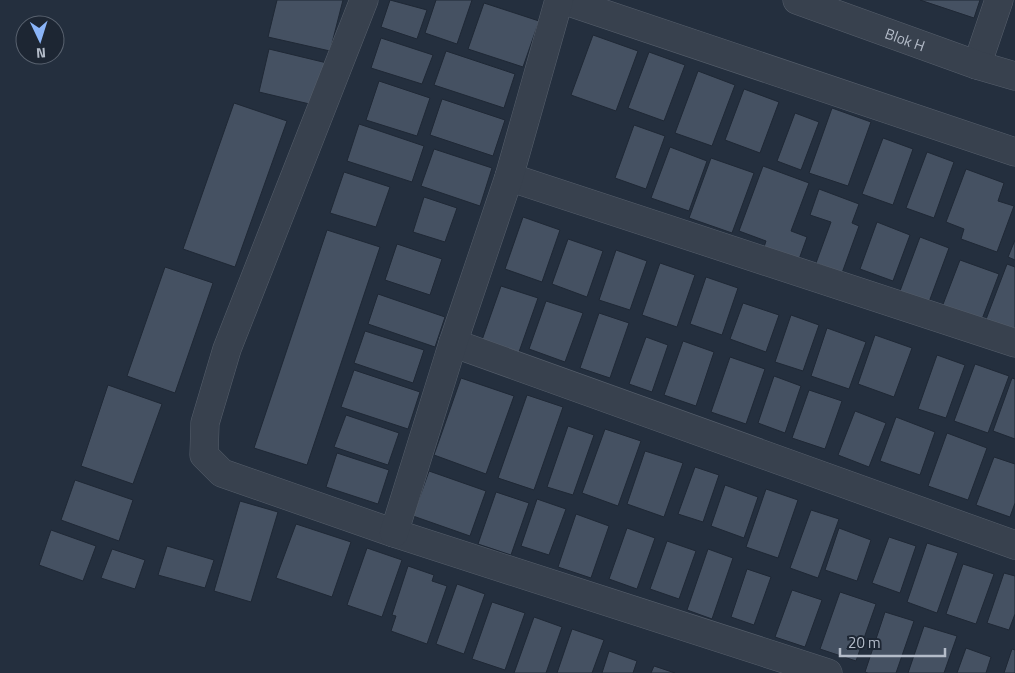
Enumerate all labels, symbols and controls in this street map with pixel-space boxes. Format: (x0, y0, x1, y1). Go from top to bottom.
north arrow (15, 15, 65, 65)
street label: Blok H (882, 21, 928, 57)
text: N (35, 43, 47, 64)
scale bar (840, 626, 945, 658)
text: 20 m (848, 631, 881, 654)

